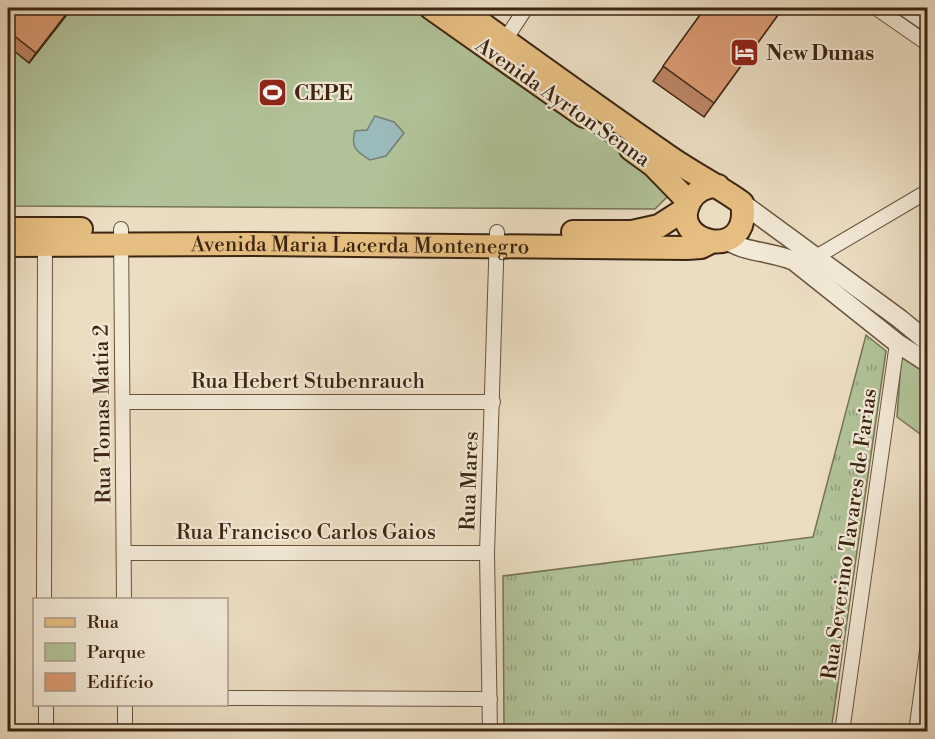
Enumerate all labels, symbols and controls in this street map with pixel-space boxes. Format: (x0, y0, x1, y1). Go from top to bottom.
street label: Avenida Ayrton Senna (469, 32, 655, 173)
hotel icon: New Dunas (729, 37, 761, 69)
place label: New Dunas (766, 41, 874, 67)
sports icon: CEPE (257, 77, 289, 109)
place label: CEPE (294, 81, 353, 107)
street label: Avenida Maria Lacerda Montenegro (190, 232, 529, 261)
street label: Rua Tomas Matia 2 (88, 324, 118, 504)
street label: Rua Hebert Stubenrauch (191, 369, 425, 395)
street label: Rua Severino Tavares de Farias (817, 387, 883, 682)
street label: Rua Mares (455, 431, 485, 531)
street label: Rua Francisco Carlos Gaios (176, 520, 436, 546)
legend (33, 598, 228, 706)
text: Rua (87, 611, 120, 634)
text: Parque (87, 641, 146, 664)
text: Edifício (87, 671, 154, 694)

